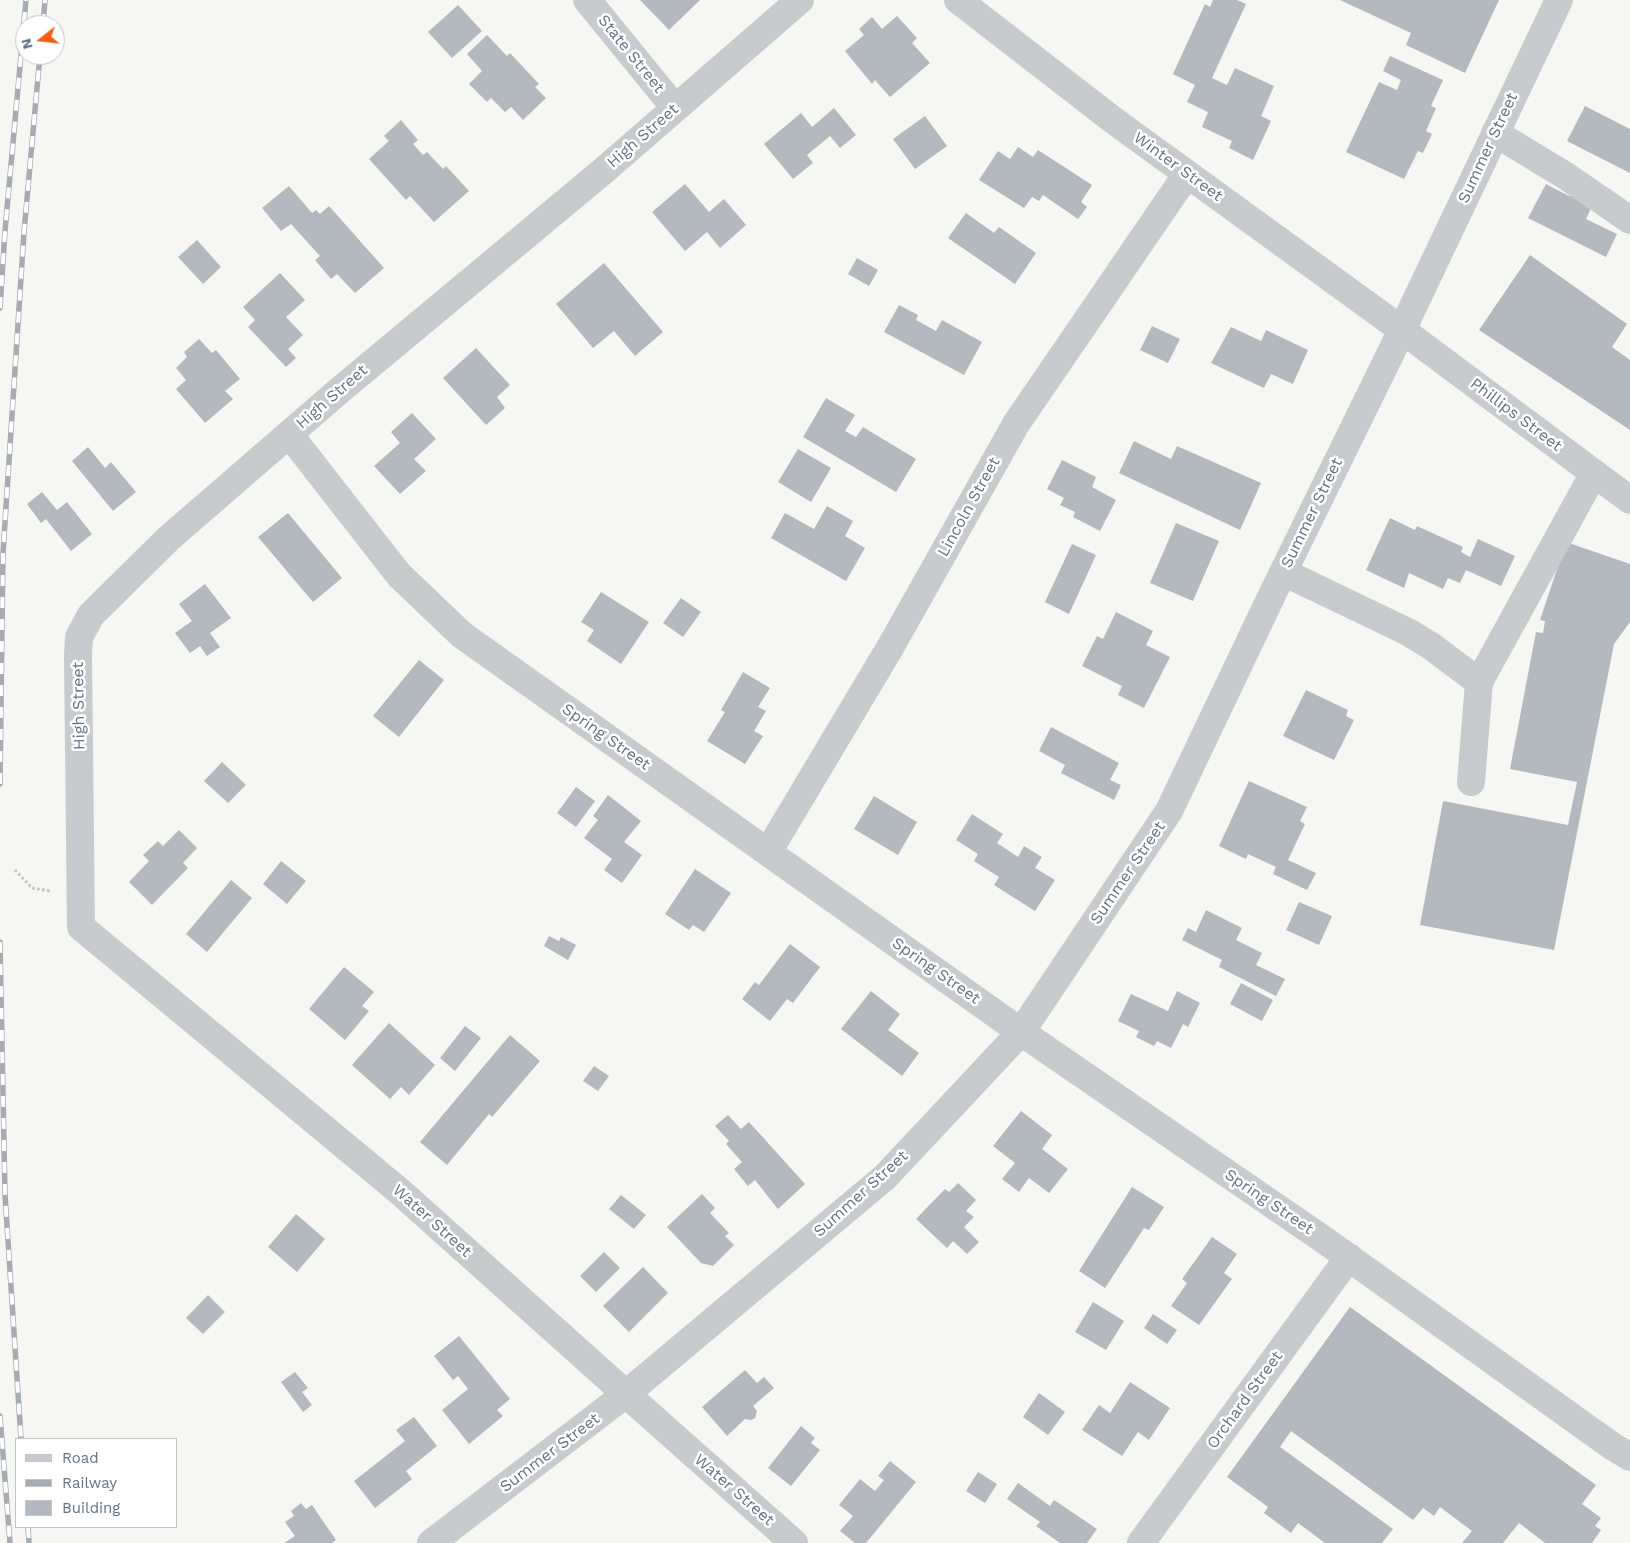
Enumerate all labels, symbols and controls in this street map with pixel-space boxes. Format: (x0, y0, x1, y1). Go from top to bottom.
street label: State Street (594, 11, 668, 97)
north arrow (15, 15, 65, 65)
text: N (17, 37, 36, 51)
street label: Summer Street (1454, 90, 1522, 206)
street label: High Street (603, 100, 683, 172)
street label: Winter Street (1130, 128, 1226, 206)
street label: High Street (292, 361, 372, 433)
street label: Phillips Street (1466, 374, 1566, 456)
street label: Lincoln Street (934, 454, 1004, 560)
street label: Summer Street (1277, 455, 1347, 571)
street label: High Street (69, 662, 89, 750)
street label: Spring Street (558, 700, 654, 774)
street label: Summer Street (1087, 818, 1169, 928)
street label: Spring Street (888, 934, 984, 1008)
street label: Summer Street (810, 1147, 912, 1241)
street label: Spring Street (1221, 1165, 1317, 1239)
street label: Water Street (389, 1181, 475, 1261)
street label: Orchard Street (1203, 1347, 1287, 1453)
street label: Summer Street (496, 1409, 604, 1497)
legend (15, 1438, 178, 1528)
text: Road (62, 1449, 99, 1467)
street label: Water Street (690, 1450, 778, 1530)
text: Railway (62, 1474, 117, 1492)
text: Building (62, 1499, 120, 1517)

